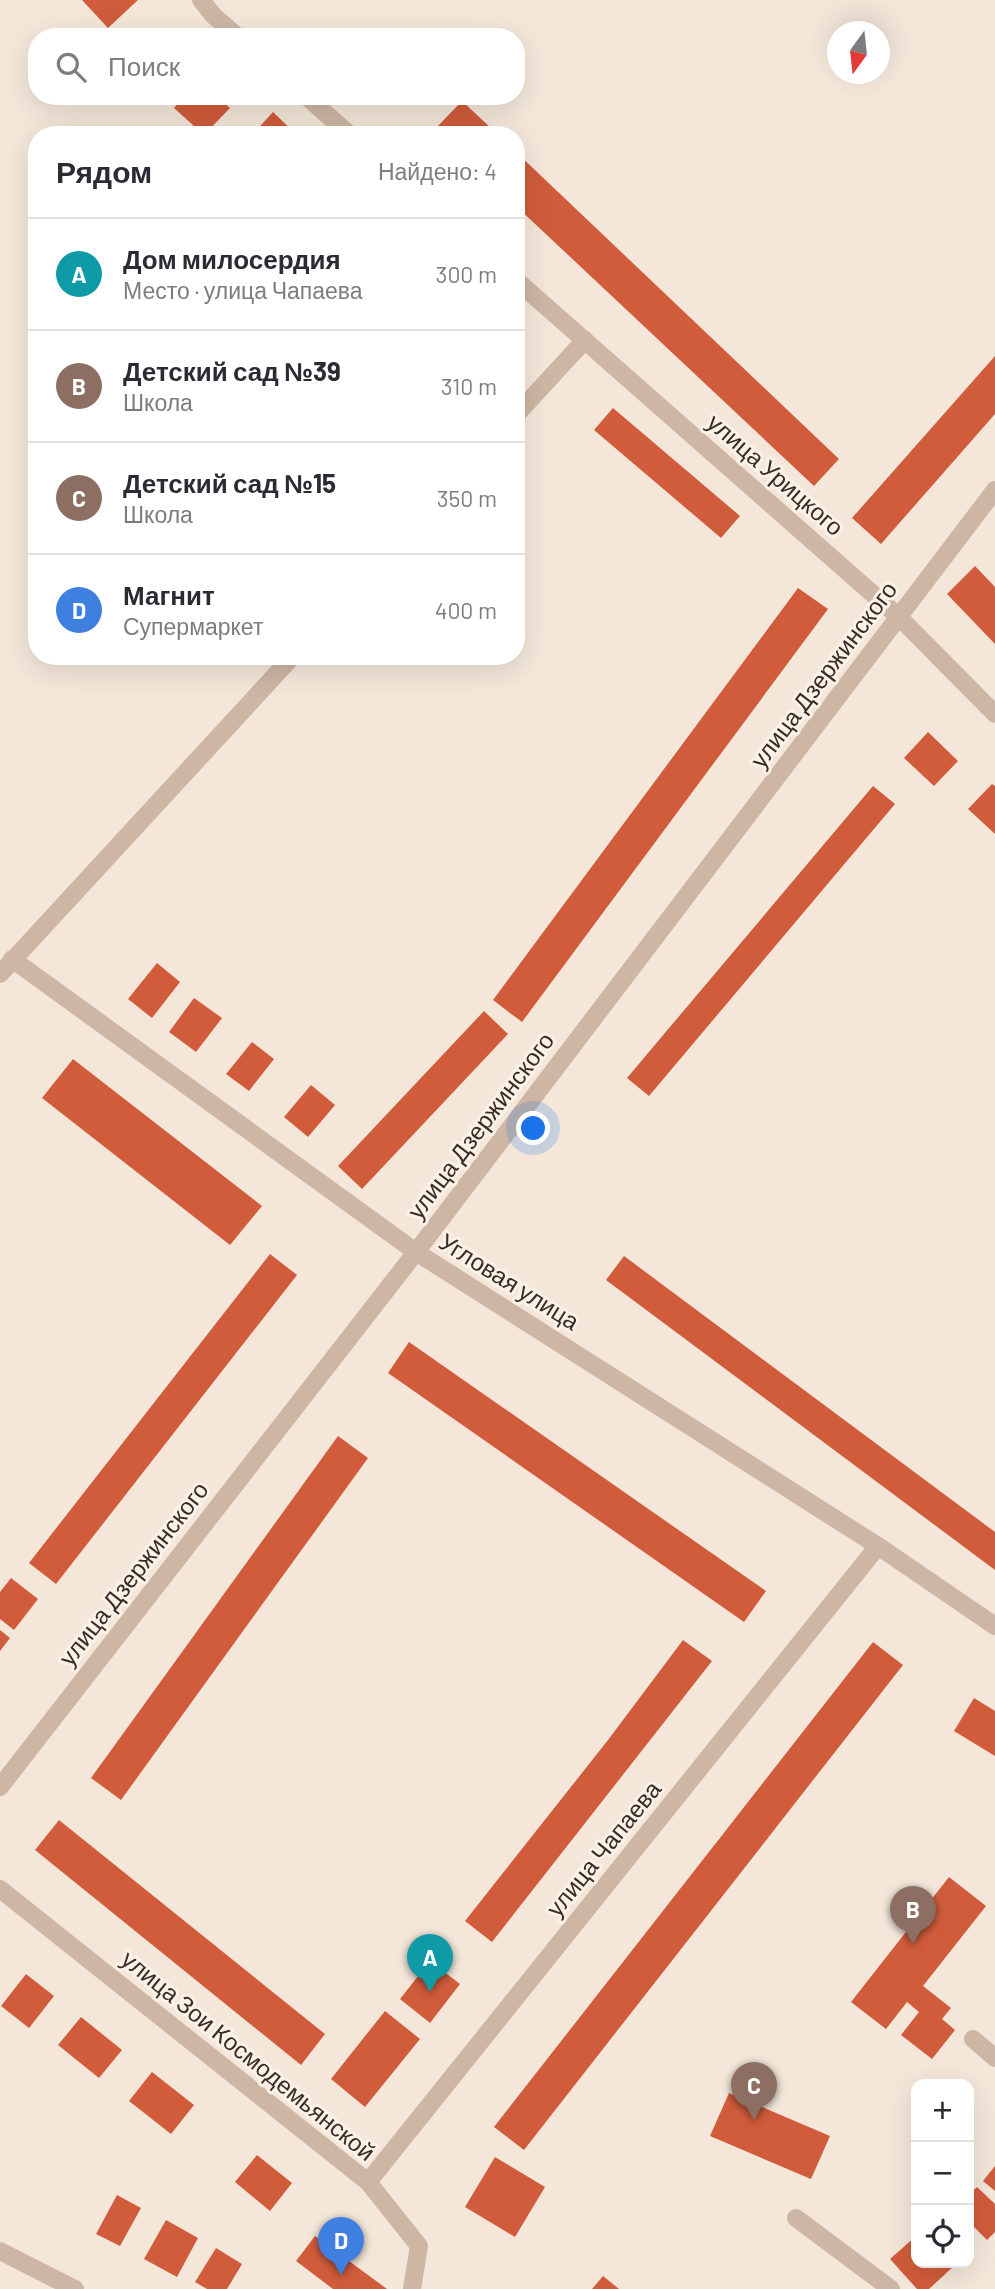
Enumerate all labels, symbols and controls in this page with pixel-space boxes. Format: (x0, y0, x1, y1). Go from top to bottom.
north arrow (827, 21, 890, 84)
search box (28, 28, 525, 105)
icon: search (52, 48, 90, 86)
text: Поиск (108, 50, 180, 81)
text: Рядом (56, 153, 152, 189)
text: Найдено: 4 (378, 157, 497, 185)
text: Дом милосердия (123, 243, 341, 274)
text: A (71, 260, 87, 288)
text: 300 m (436, 260, 497, 288)
text: Место · улица Чапаева (123, 276, 363, 304)
text: Детский сад №39 (123, 355, 341, 386)
text: B (72, 372, 86, 400)
text: 310 m (441, 372, 497, 400)
text: Школа (123, 388, 193, 416)
street label: улица Урицкого (702, 407, 850, 541)
text: Детский сад №15 (123, 467, 336, 498)
text: C (72, 484, 86, 512)
text: 350 m (437, 484, 497, 512)
text: Школа (123, 500, 193, 528)
street label: улица Дзержинского (743, 575, 902, 773)
text: Магнит (123, 579, 215, 610)
text: D (72, 596, 86, 624)
text: 400 m (435, 596, 497, 624)
text: Супермаркет (123, 612, 263, 640)
street label: улица Дзержинского (400, 1026, 559, 1224)
your location (516, 1111, 550, 1145)
street label: Угловая улица (434, 1226, 586, 1336)
street label: улица Дзержинского (52, 1475, 214, 1671)
street label: улица Чапаева (539, 1774, 667, 1922)
pin: B (890, 1886, 936, 1944)
pin: A (407, 1934, 453, 1992)
street label: улица Зои Космодемьянской (116, 1944, 381, 2166)
pin: C (731, 2062, 777, 2120)
map controls (911, 2079, 974, 2268)
button: + (911, 2079, 974, 2142)
button: − (911, 2142, 974, 2205)
button: locate (911, 2205, 974, 2268)
pin: D (318, 2217, 364, 2275)

